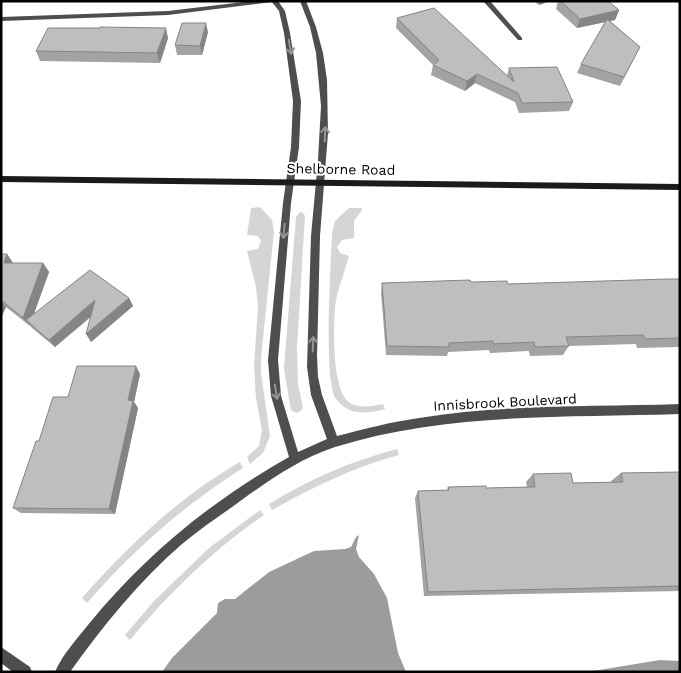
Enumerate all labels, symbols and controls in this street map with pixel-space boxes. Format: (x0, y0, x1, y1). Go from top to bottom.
one-way arrow (285, 39, 295, 55)
one-way arrow (320, 126, 330, 142)
street label: Shelborne Road (287, 160, 395, 178)
one-way arrow (280, 222, 289, 238)
one-way arrow (308, 337, 317, 353)
one-way arrow (271, 384, 281, 400)
street label: Innisbrook Boulevard (433, 390, 577, 414)

